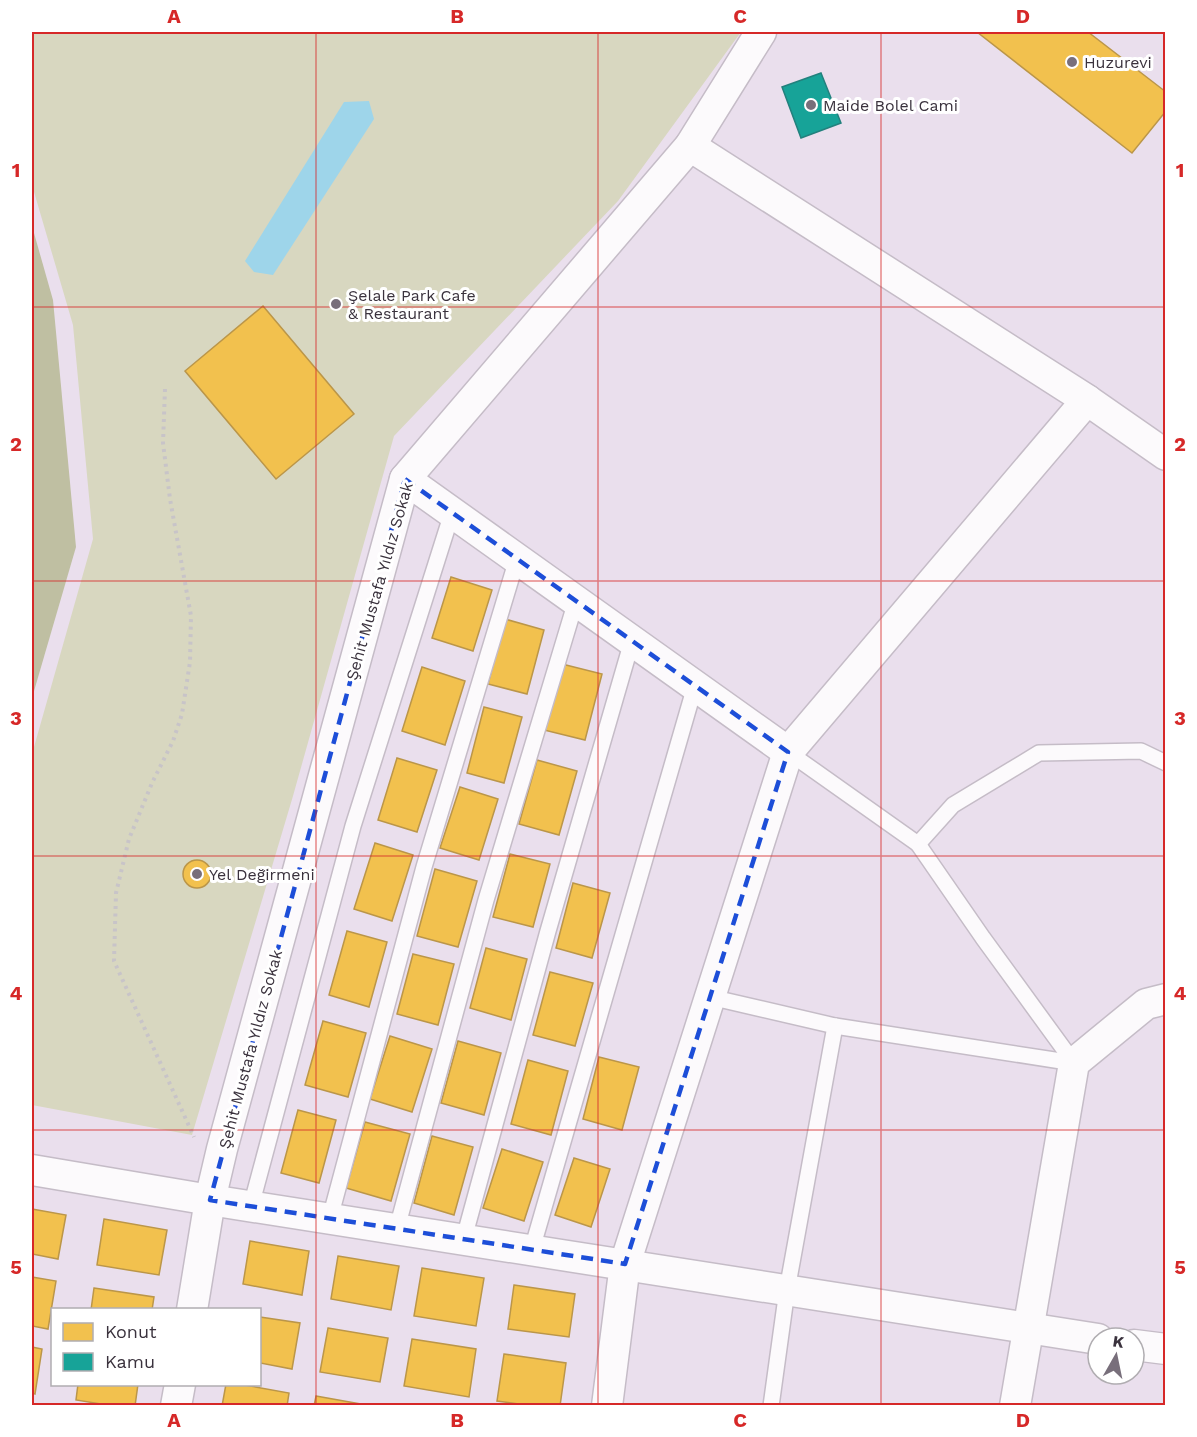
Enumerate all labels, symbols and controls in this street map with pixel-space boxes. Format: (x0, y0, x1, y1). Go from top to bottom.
text: A (167, 4, 181, 28)
text: B (450, 4, 464, 28)
text: C (733, 4, 747, 28)
text: D (1016, 4, 1030, 28)
place label: Huzurevi (1084, 53, 1152, 72)
marker: Huzurevi (1065, 55, 1079, 69)
place label: Maide Bolel Cami (823, 96, 958, 115)
marker: Maide Bolel Cami (804, 98, 818, 112)
text: 1 (12, 158, 20, 182)
text: 1 (1176, 158, 1184, 182)
place label: Şelale Park Cafe & Restaurant (348, 286, 476, 323)
marker: Şelale Park Cafe & Restaurant (329, 297, 343, 311)
text: 2 (10, 432, 22, 456)
text: 2 (1174, 432, 1186, 456)
street label: Şehit Mustafa Yıldız Sokak (342, 480, 417, 682)
text: 3 (10, 706, 22, 730)
text: 3 (1174, 706, 1186, 730)
place label: Yel Değirmeni (209, 865, 315, 884)
marker: Yel Değirmeni (190, 867, 204, 881)
street label: Şehit Mustafa Yıldız Sokak (215, 948, 286, 1151)
text: 4 (10, 981, 23, 1005)
text: 4 (1174, 981, 1187, 1005)
text: 5 (10, 1255, 22, 1279)
text: 5 (1174, 1255, 1186, 1279)
legend (51, 1308, 261, 1386)
text: Konut (105, 1321, 157, 1342)
north arrow (1086, 1326, 1146, 1386)
text: K (1111, 1331, 1125, 1352)
text: Kamu (105, 1351, 155, 1372)
text: A (167, 1408, 181, 1432)
text: B (450, 1408, 464, 1432)
text: C (733, 1408, 747, 1432)
text: D (1016, 1408, 1030, 1432)

